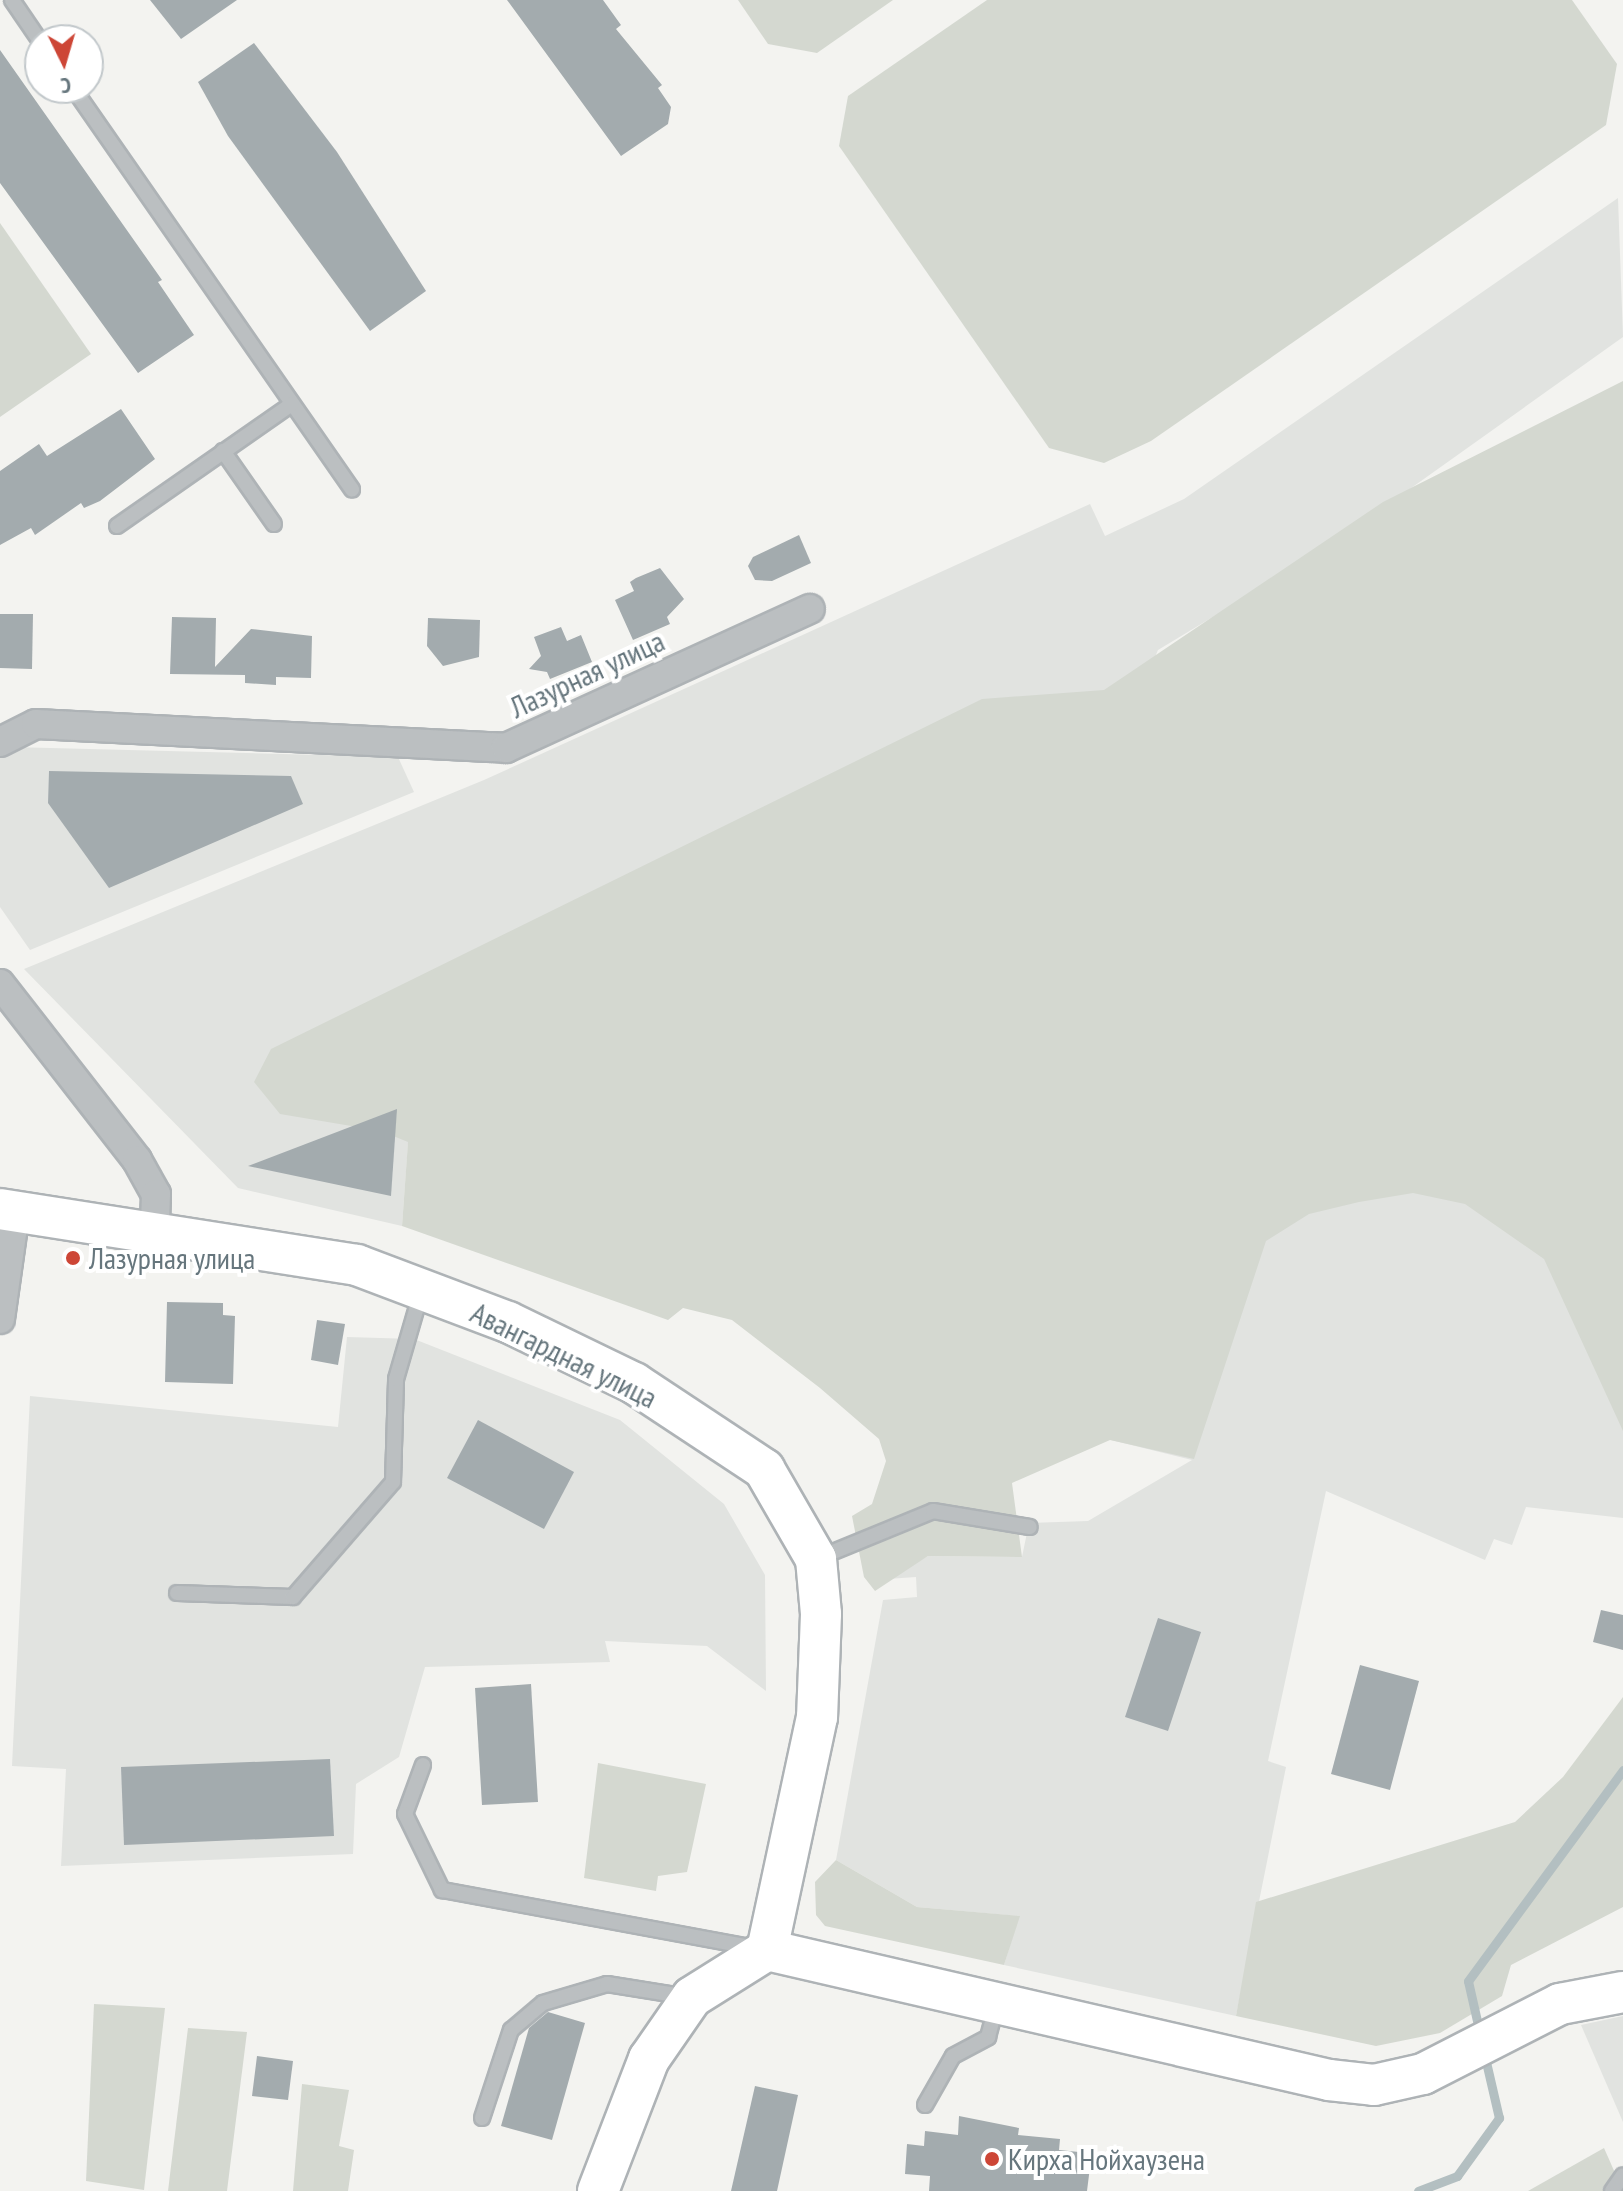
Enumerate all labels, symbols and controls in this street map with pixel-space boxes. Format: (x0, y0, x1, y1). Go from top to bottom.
north arrow (24, 24, 104, 104)
text: С (60, 72, 72, 100)
street label: Лазурная улица (504, 623, 670, 725)
place label: Лазурная улица (89, 1240, 255, 1276)
marker: Лазурная улица (64, 1249, 82, 1267)
street label: Авангардная улица (465, 1294, 663, 1416)
place label: Кирха Нойхаузена (1008, 2141, 1205, 2177)
marker: Кирха Нойхаузена (983, 2150, 1001, 2168)

